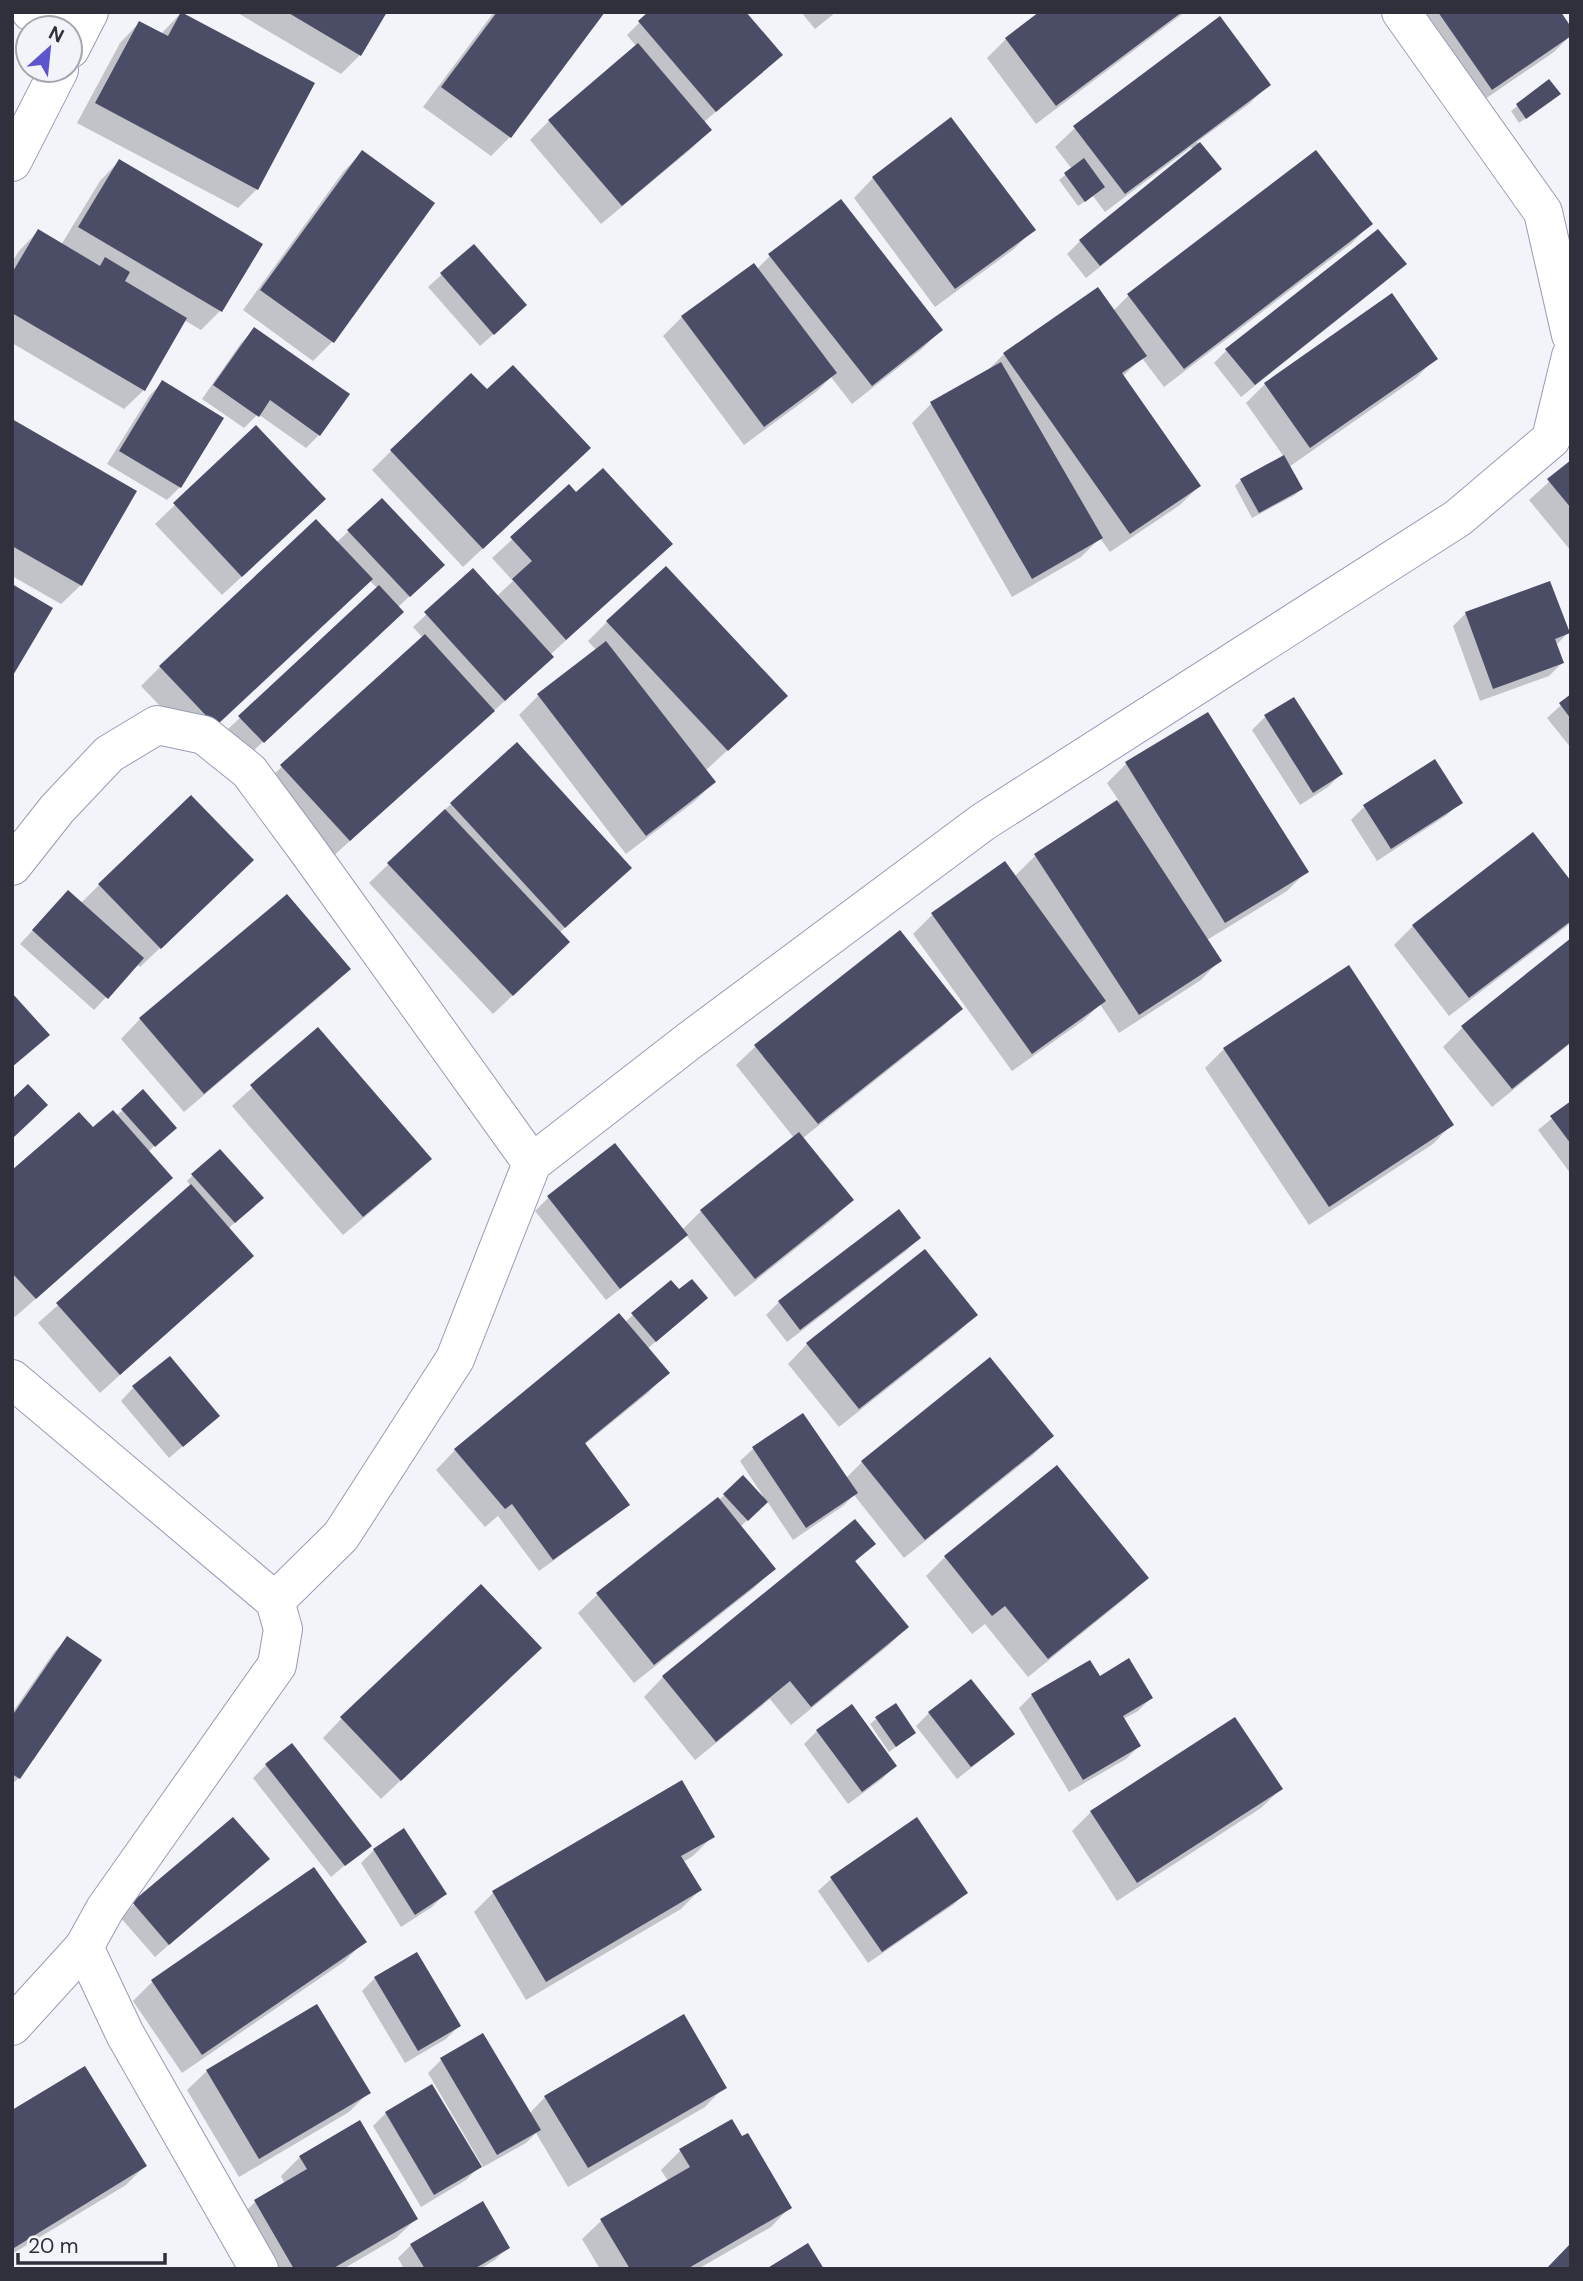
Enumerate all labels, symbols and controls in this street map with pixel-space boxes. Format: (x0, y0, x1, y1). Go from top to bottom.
north arrow (14, 14, 84, 84)
text: N (45, 20, 68, 49)
scale bar (18, 2222, 164, 2266)
text: 20 m (28, 2232, 79, 2260)

